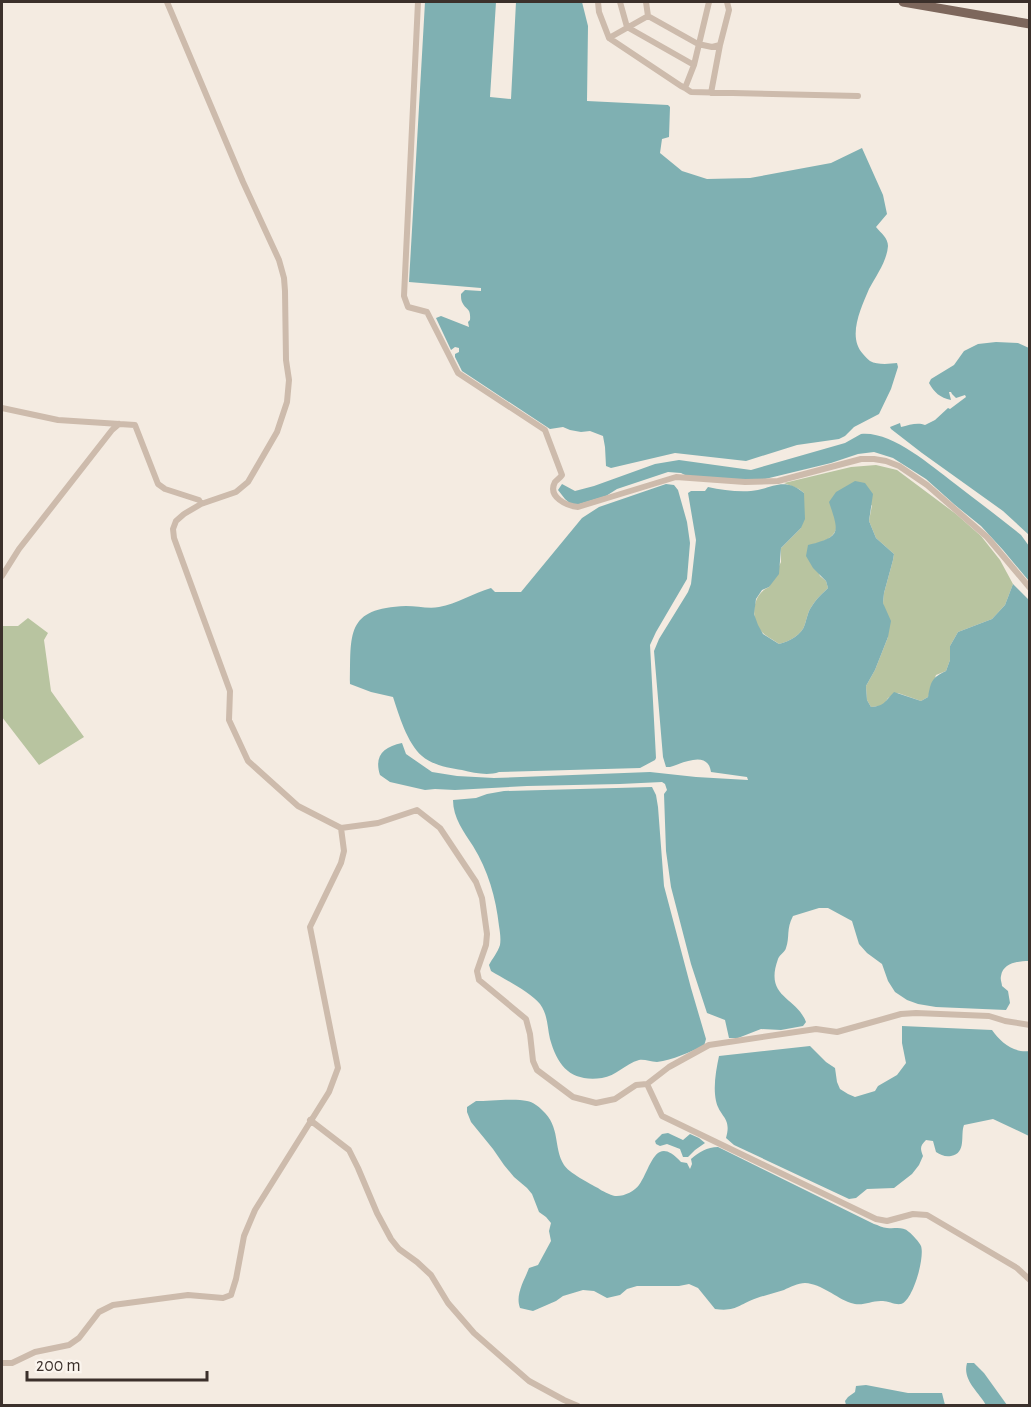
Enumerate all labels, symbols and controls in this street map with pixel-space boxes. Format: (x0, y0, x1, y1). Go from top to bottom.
scale bar (27, 1344, 207, 1382)
text: 200 m (36, 1357, 81, 1375)

